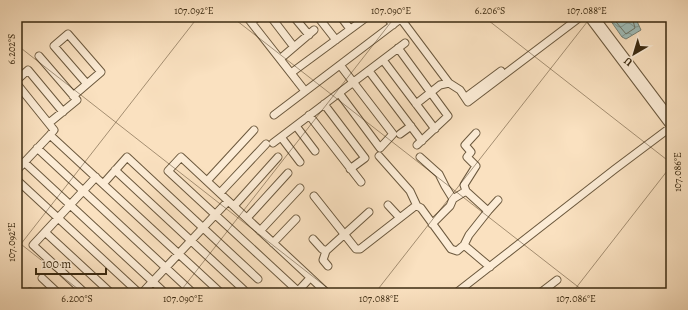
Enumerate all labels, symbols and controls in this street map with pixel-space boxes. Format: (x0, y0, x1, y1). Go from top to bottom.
text: 107.092°E (174, 4, 214, 17)
text: 107.090°E (371, 4, 411, 17)
text: 6.206°S (475, 4, 505, 17)
text: 107.088°E (567, 4, 607, 17)
text: 6.202°S (5, 34, 18, 64)
north arrow (614, 34, 654, 74)
text: U (620, 53, 636, 70)
text: 107.086°E (671, 152, 684, 192)
text: 107.092°E (5, 222, 18, 262)
scale bar (36, 250, 106, 276)
text: 100 m (42, 256, 71, 272)
text: 6.200°S (61, 292, 93, 305)
text: 107.090°E (163, 292, 203, 305)
text: 107.088°E (359, 292, 399, 305)
text: 107.086°E (556, 292, 596, 305)

